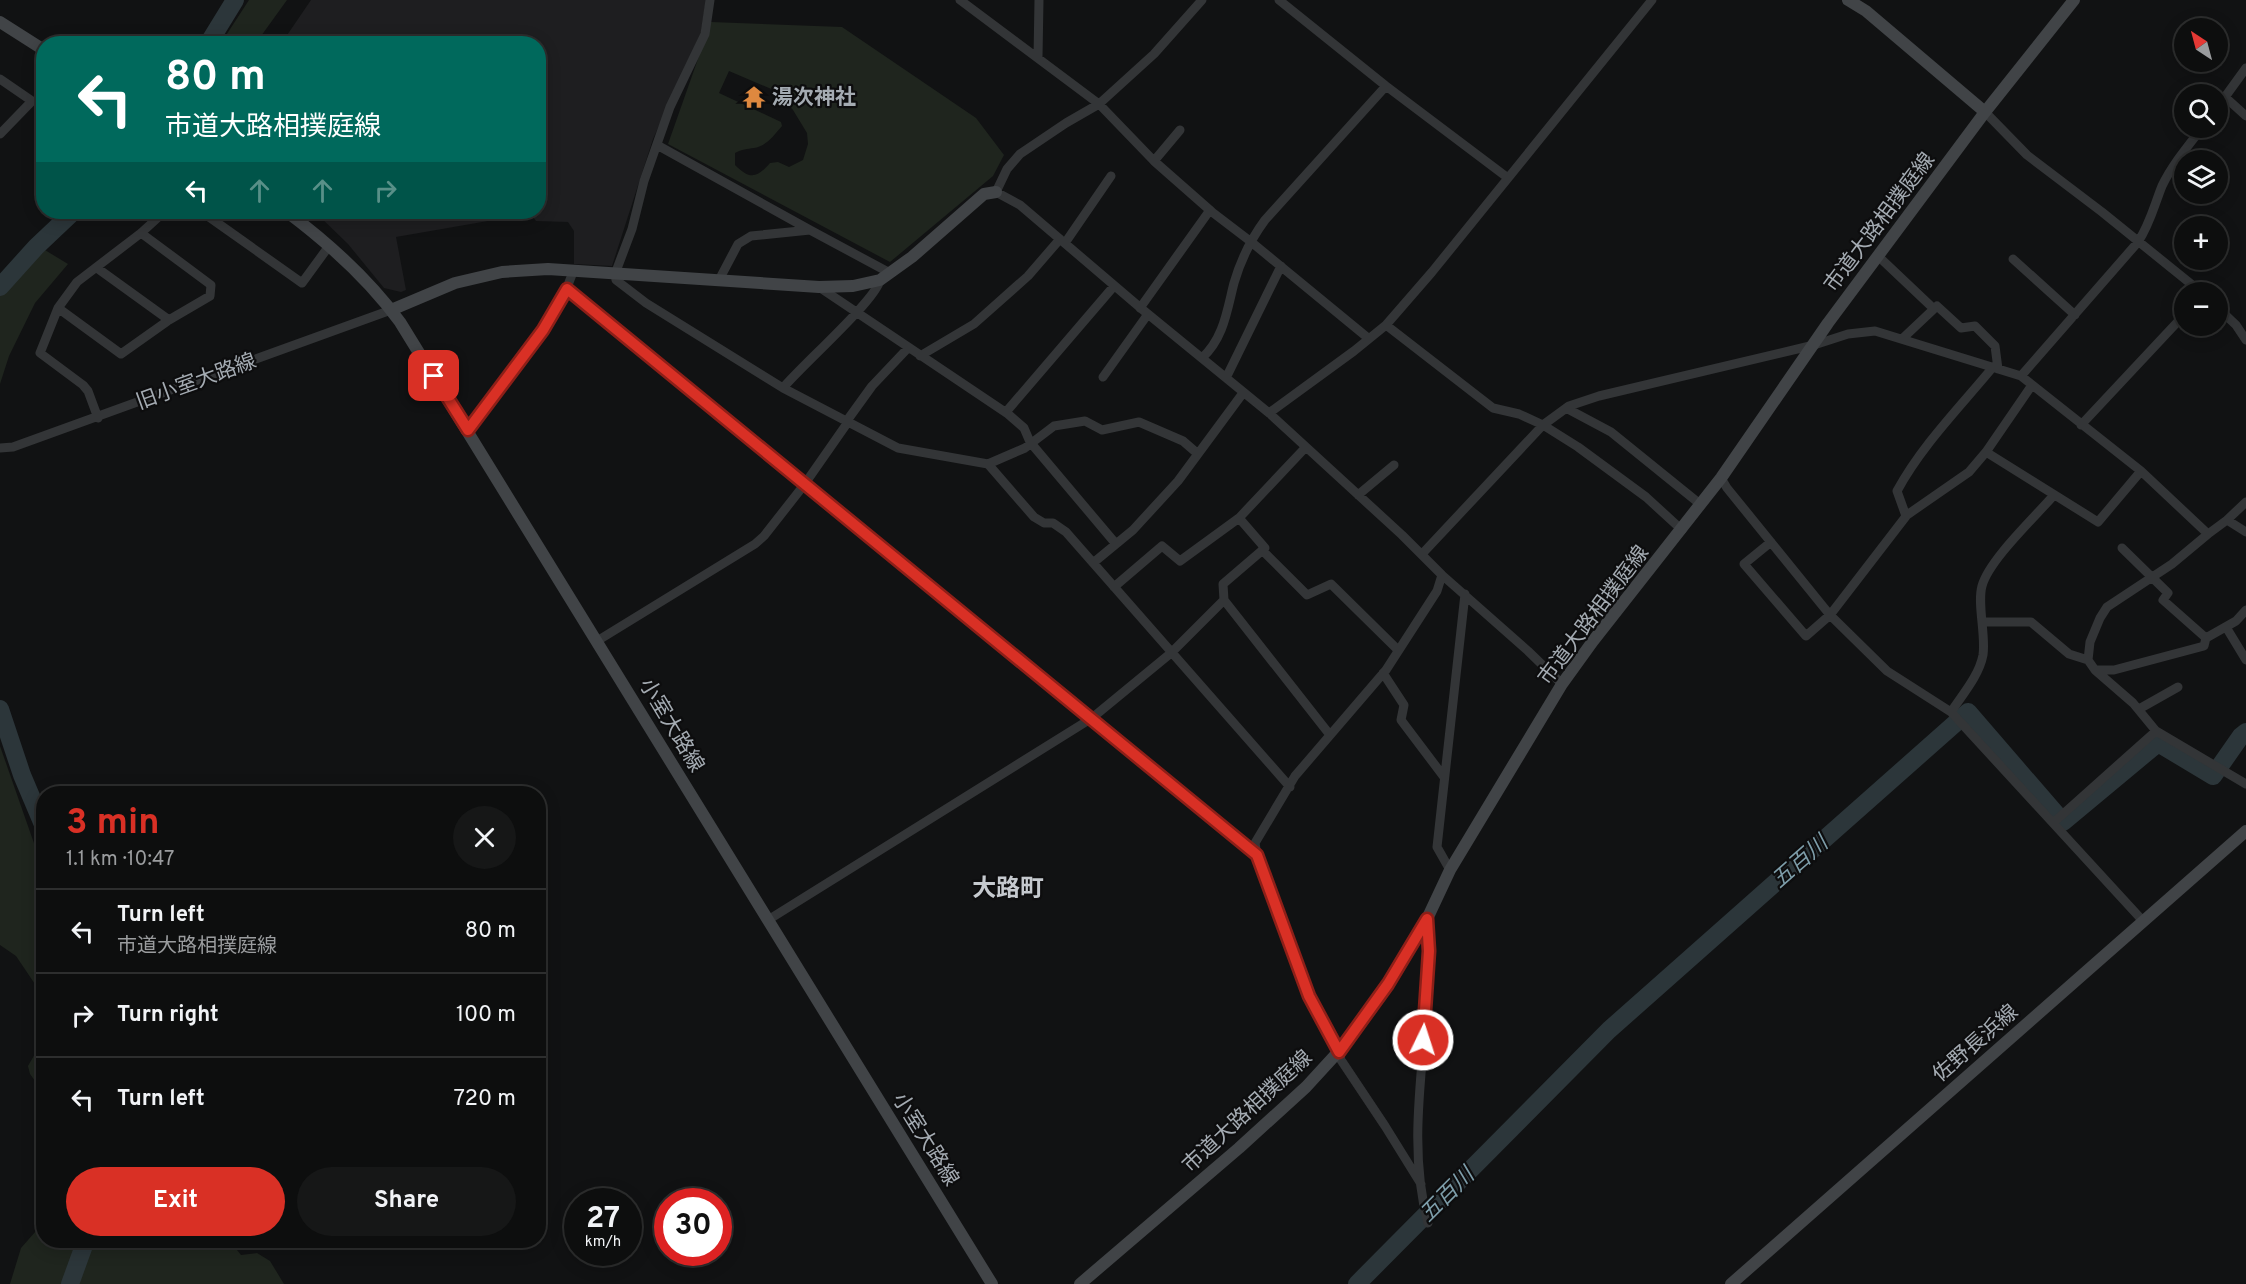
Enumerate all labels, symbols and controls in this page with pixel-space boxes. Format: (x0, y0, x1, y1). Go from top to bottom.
north arrow (2174, 18, 2228, 72)
map controls (2174, 18, 2228, 336)
text: 80 m (165, 52, 266, 105)
icon: left (66, 60, 144, 138)
temple icon: 湯次神社 (741, 84, 767, 110)
button: search (2174, 84, 2228, 138)
place label: 湯次神社 (772, 85, 856, 112)
text: 市道大路相撲庭線 (165, 111, 381, 145)
street label: 市道大路相撲庭線 (1819, 148, 1942, 298)
button: layers (2174, 150, 2228, 204)
icon: left (180, 174, 213, 207)
icon: ahead (243, 174, 276, 207)
icon: ahead (306, 174, 339, 207)
icon: right (369, 174, 402, 207)
button: + (2174, 216, 2228, 270)
button: − (2174, 282, 2228, 336)
street label: 旧小室大路線 (133, 348, 260, 417)
pin (408, 350, 459, 401)
icon: arrive (417, 359, 450, 392)
street label: 市道大路相撲庭線 (1533, 541, 1656, 691)
street label: 小室大路線 (632, 674, 709, 778)
text: 3 min (66, 801, 160, 847)
button: close (453, 806, 516, 869)
water label: 五百川 (1767, 830, 1836, 895)
text: 1.1 km · 10:47 (66, 847, 175, 873)
district label: 大路町 (972, 875, 1044, 905)
text: Turn left (117, 902, 205, 929)
icon: left (66, 915, 99, 948)
text: 80 m (465, 918, 516, 945)
text: 市道大路相撲庭線 (117, 934, 277, 960)
icon: right (66, 999, 99, 1032)
street label: 佐野長浜線 (1928, 1000, 2024, 1089)
text: Turn right (117, 1002, 219, 1029)
text: 100 m (456, 1002, 516, 1029)
position arrow (1391, 1008, 1455, 1072)
street label: 市道大路相撲庭線 (1177, 1045, 1319, 1179)
icon: left (66, 1083, 99, 1116)
text: Turn left (117, 1086, 205, 1113)
text: 720 m (453, 1086, 516, 1113)
street label: 小室大路線 (885, 1088, 964, 1191)
water label: 五百川 (1415, 1161, 1482, 1229)
button: Exit (66, 1167, 285, 1236)
button: Share (297, 1167, 516, 1236)
speed limit sign: 30 (654, 1188, 732, 1266)
text: 27 (586, 1201, 620, 1238)
text: km/h (585, 1233, 621, 1252)

